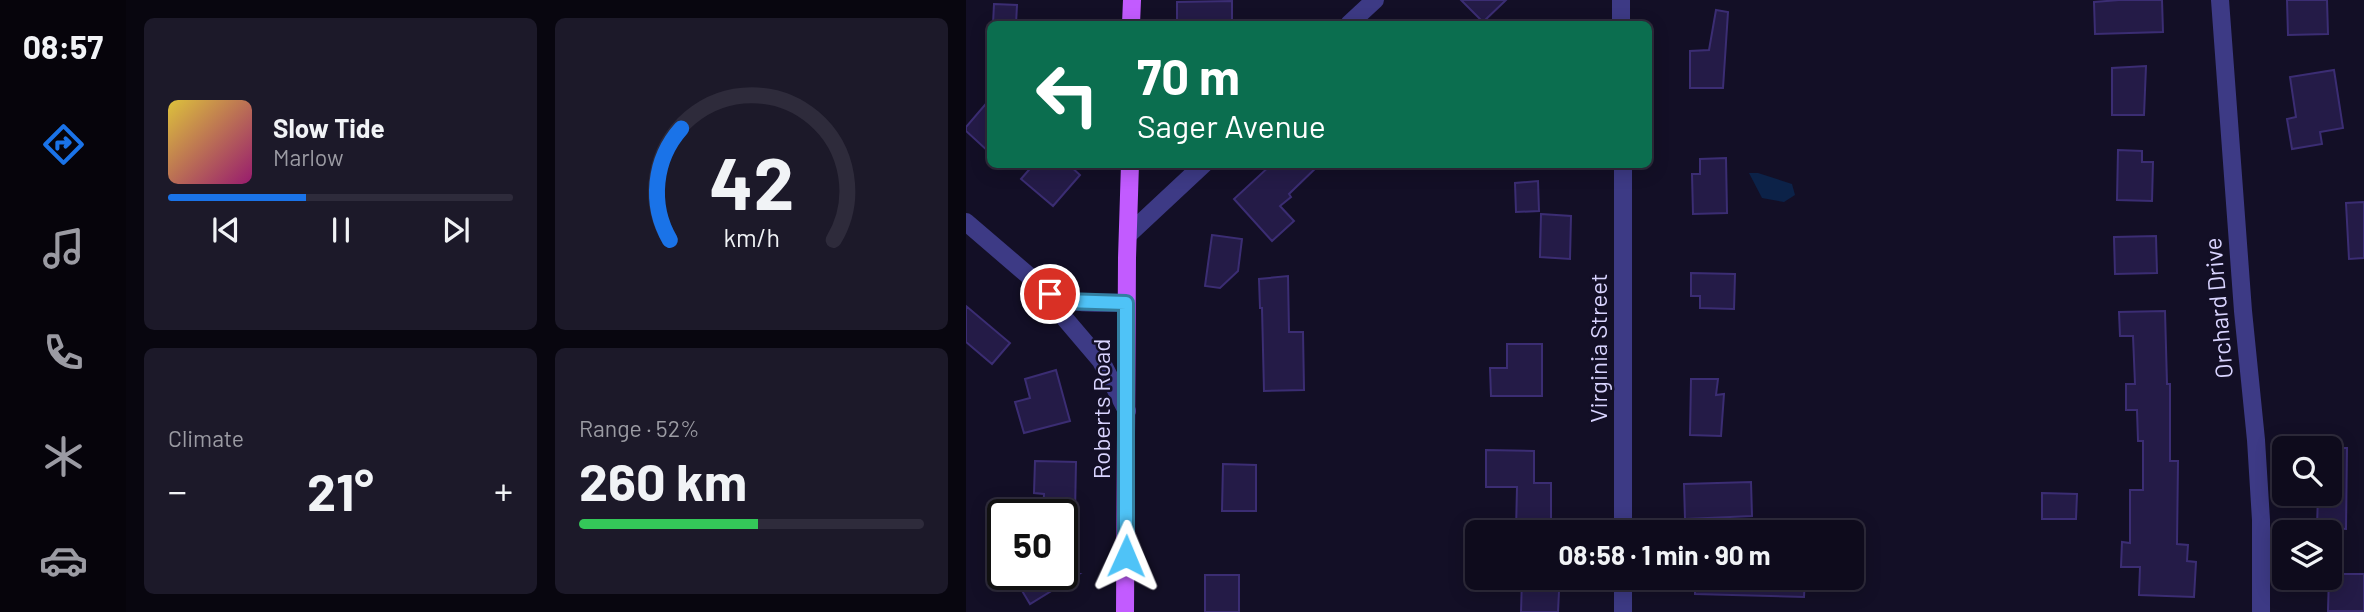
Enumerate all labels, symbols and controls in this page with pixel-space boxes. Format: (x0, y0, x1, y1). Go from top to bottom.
text: 08:57 (23, 27, 103, 65)
text: 70 m (1137, 46, 1240, 105)
icon: left (1022, 49, 1113, 140)
text: Sager Avenue (1137, 106, 1326, 144)
text: Slow Tide (273, 112, 385, 143)
icon: directions (39, 120, 88, 169)
text: 42 (709, 138, 794, 226)
text: Marlow (273, 143, 344, 171)
icon: previous (207, 211, 245, 249)
icon: pause (322, 211, 360, 249)
icon: next (437, 211, 475, 249)
text: km/h (723, 222, 780, 252)
icon: music (39, 224, 88, 273)
street label: Orchard Drive (2197, 237, 2238, 380)
pin (1020, 264, 1080, 324)
street label: Virginia Street (1583, 273, 1612, 423)
icon: arrive (1031, 275, 1069, 313)
icon: phone (39, 328, 88, 377)
street label: Roberts Road (1086, 339, 1115, 479)
text: Range · 52% (579, 414, 699, 442)
text: Climate (168, 424, 244, 452)
icon: climate (39, 432, 88, 481)
map controls (2272, 436, 2342, 590)
button: search (2272, 436, 2342, 506)
text: 260 km (579, 449, 747, 511)
text: 21° (307, 459, 374, 521)
text: − (168, 467, 187, 513)
text: + (494, 467, 513, 513)
speed limit sign: 50 (987, 499, 1078, 590)
position arrow (1089, 519, 1163, 593)
button: layers (2272, 520, 2342, 590)
icon: car (39, 536, 88, 585)
text: 08:58 · 1 min · 90 m (1559, 539, 1770, 570)

